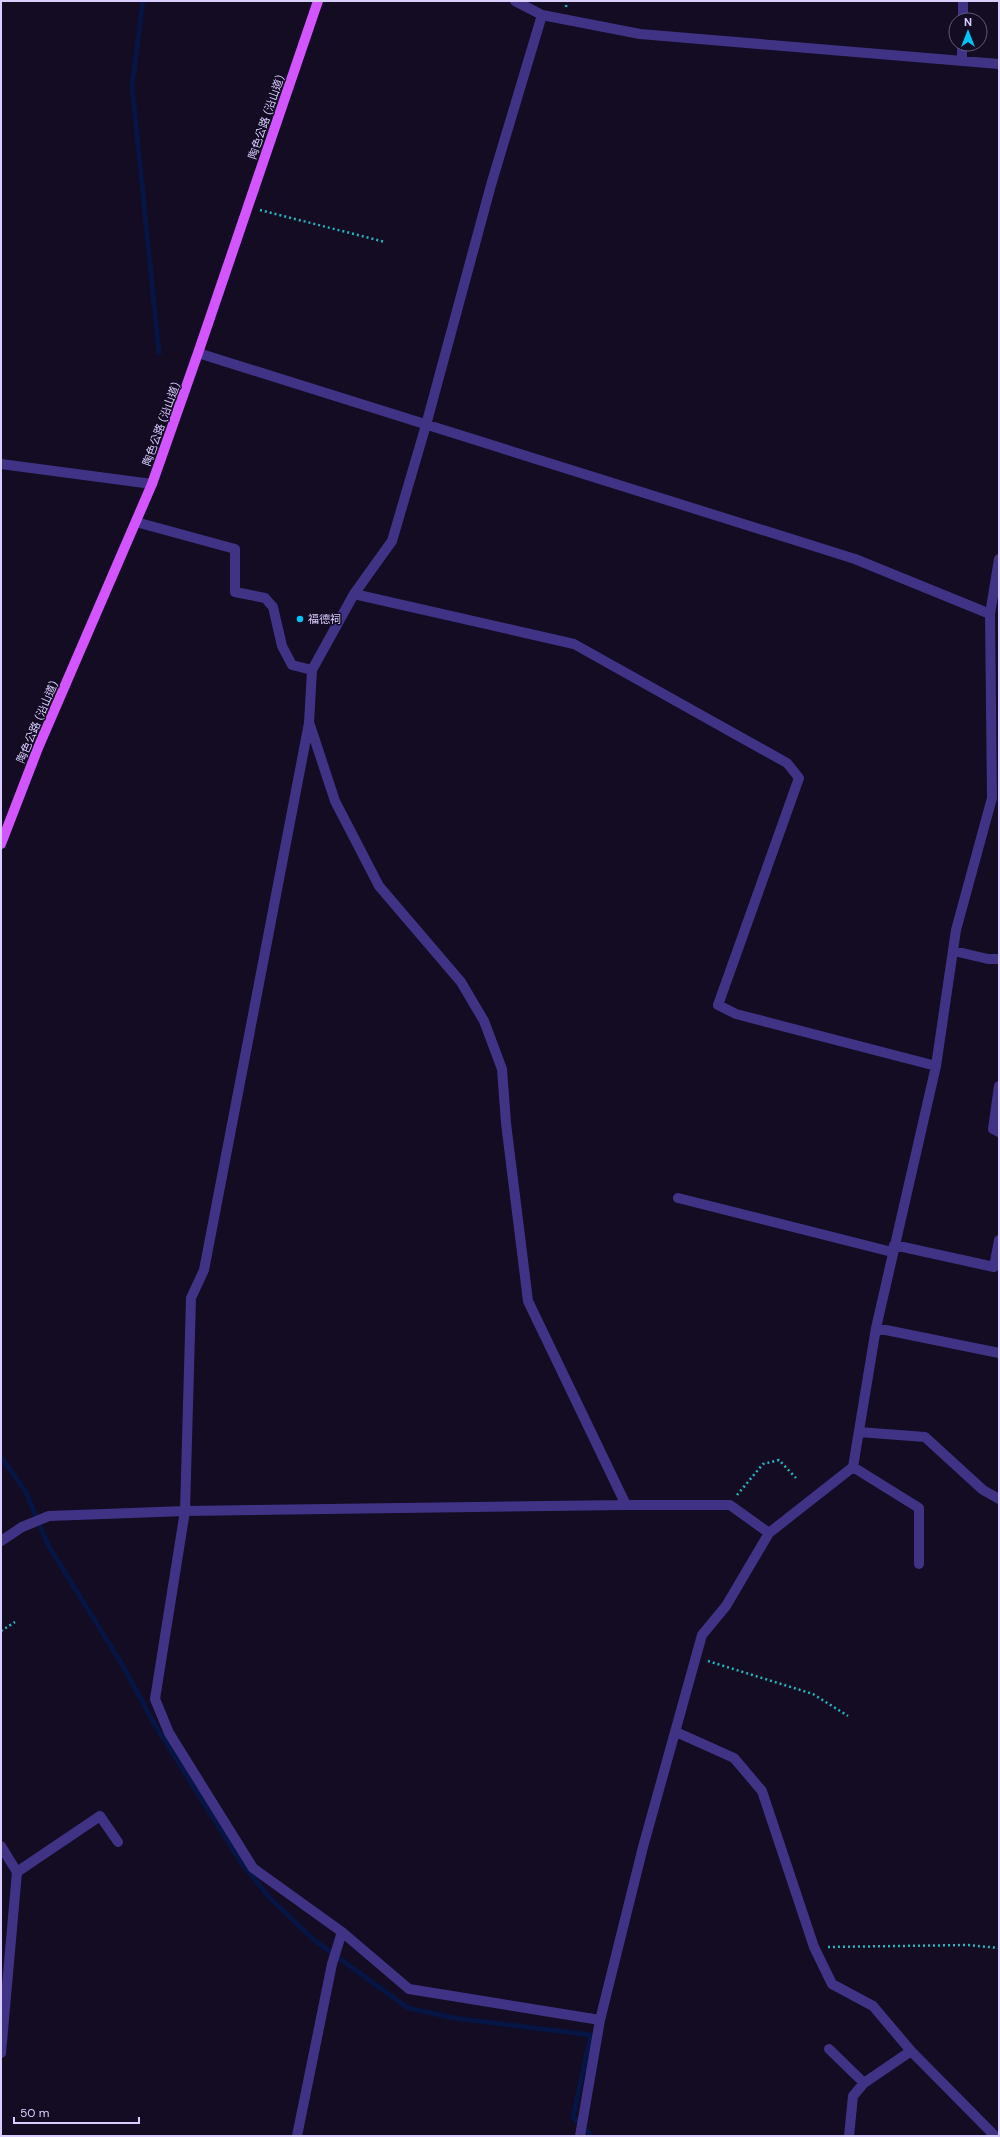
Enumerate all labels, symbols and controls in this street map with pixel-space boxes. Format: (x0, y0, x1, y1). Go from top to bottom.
north arrow (948, 12, 988, 52)
text: N (964, 15, 972, 29)
street label: 陶色公路 (沿山道) (245, 73, 287, 161)
street label: 陶色公路 (沿山道) (139, 380, 183, 468)
place label: 福德祠 (308, 612, 341, 626)
marker: 福德祠 (295, 614, 305, 624)
street label: 陶色公路 (沿山道) (13, 679, 61, 765)
scale bar (14, 2099, 139, 2125)
text: 50 m (20, 2105, 49, 2121)

